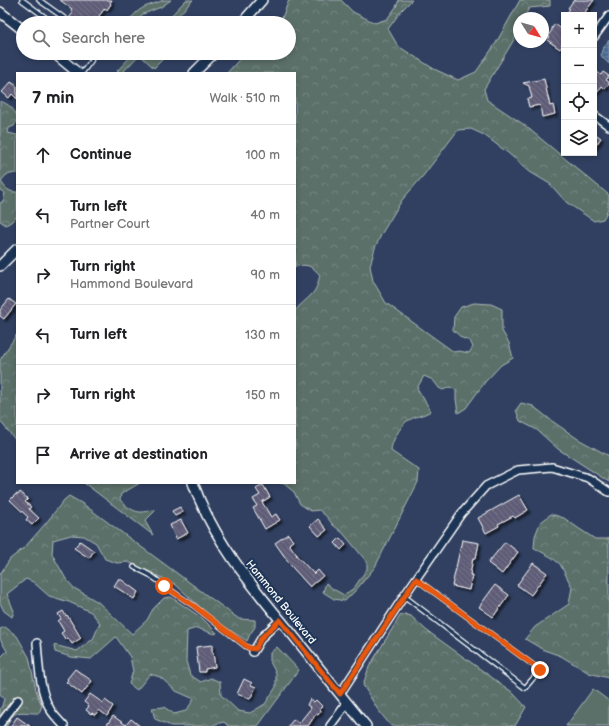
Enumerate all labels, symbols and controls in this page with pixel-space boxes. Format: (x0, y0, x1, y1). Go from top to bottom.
north arrow (513, 12, 549, 48)
map controls (561, 12, 597, 156)
button: + (561, 12, 597, 48)
search box (16, 16, 296, 60)
icon: search (30, 27, 52, 49)
text: Search here (62, 29, 145, 48)
button: − (561, 48, 597, 84)
button: locate (561, 84, 597, 120)
text: 7 min (32, 88, 74, 108)
text: Walk · 510 m (209, 90, 280, 106)
button: layers (561, 120, 597, 156)
icon: ahead (32, 144, 54, 166)
text: Continue (70, 145, 132, 164)
text: 100 m (245, 147, 280, 163)
text: Turn left (70, 197, 127, 216)
icon: left (32, 204, 54, 226)
text: 40 m (250, 207, 280, 223)
text: Partner Court (70, 216, 150, 232)
text: Turn right (70, 257, 135, 276)
icon: right (32, 264, 54, 286)
text: 90 m (251, 267, 280, 283)
text: Hammond Boulevard (70, 276, 193, 292)
icon: left (32, 324, 54, 346)
text: Turn left (70, 325, 127, 344)
text: 130 m (245, 327, 280, 343)
icon: right (32, 384, 54, 406)
text: Turn right (70, 385, 135, 404)
text: 150 m (246, 387, 280, 403)
icon: arrive (32, 444, 54, 466)
text: Arrive at destination (70, 445, 208, 464)
street label: Hammond Boulevard (243, 557, 319, 647)
route start (155, 577, 173, 595)
route end (531, 661, 549, 679)

